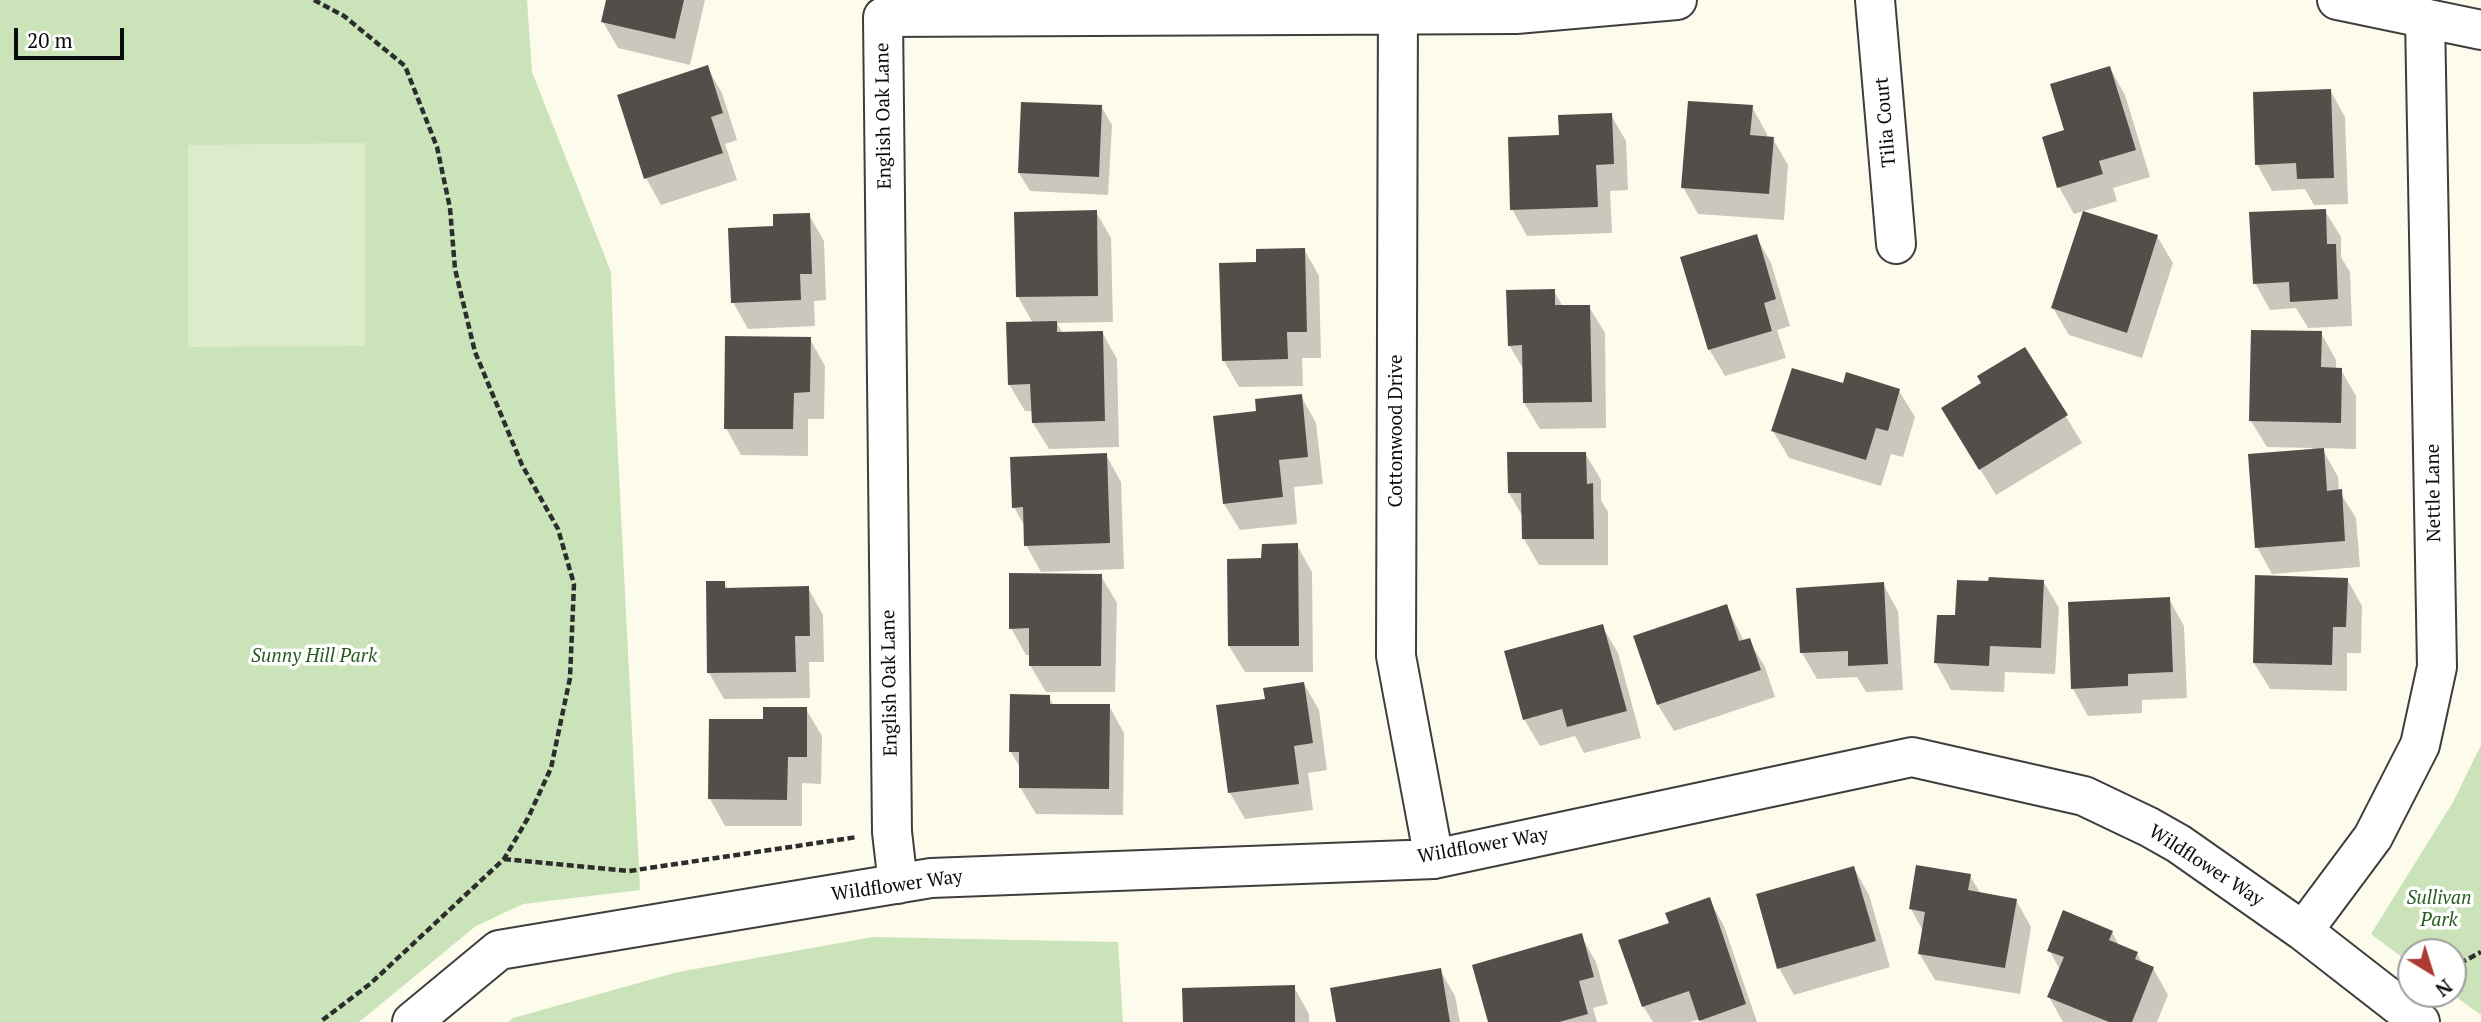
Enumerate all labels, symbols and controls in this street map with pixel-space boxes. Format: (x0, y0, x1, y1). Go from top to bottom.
scale bar (18, 14, 128, 58)
text: 20 m (27, 26, 73, 54)
street label: English Oak Lane (871, 42, 897, 190)
street label: Tilia Court (1871, 76, 1901, 168)
street label: Cottonwood Drive (1386, 354, 1408, 508)
street label: Nettle Lane (2422, 444, 2446, 542)
street label: English Oak Lane (877, 609, 903, 757)
park label: Sunny Hill Park (251, 646, 377, 668)
street label: Wildflower Way (2144, 820, 2268, 912)
street label: Wildflower Way (1416, 823, 1550, 869)
street label: Wildflower Way (830, 865, 964, 907)
park label: Sullivan Park (2406, 888, 2472, 932)
north arrow (2397, 938, 2467, 1008)
text: N (2431, 974, 2457, 1003)

